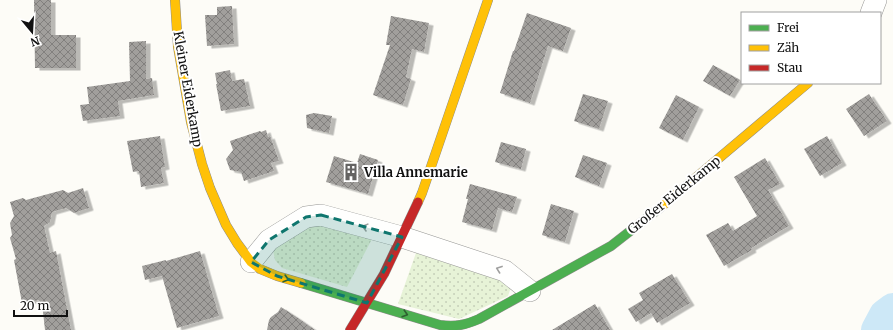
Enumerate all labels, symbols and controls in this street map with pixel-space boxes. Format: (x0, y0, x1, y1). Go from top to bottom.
north arrow (12, 12, 52, 52)
legend (741, 12, 881, 84)
text: Frei (777, 20, 799, 35)
street label: Kleiner Eiderkamp (169, 30, 207, 148)
text: N (29, 34, 41, 50)
text: Zäh (777, 40, 799, 55)
text: Stau (777, 60, 803, 75)
street label: Großer Eiderkamp (624, 152, 724, 238)
building icon: Villa Annemarie (341, 162, 361, 182)
place label: Villa Annemarie (363, 164, 468, 181)
one-way arrow (362, 223, 368, 231)
one-way arrow (496, 265, 503, 274)
one-way arrow (282, 274, 289, 283)
scale bar (14, 292, 67, 318)
text: 20 m (20, 298, 49, 313)
one-way arrow (401, 309, 408, 318)

